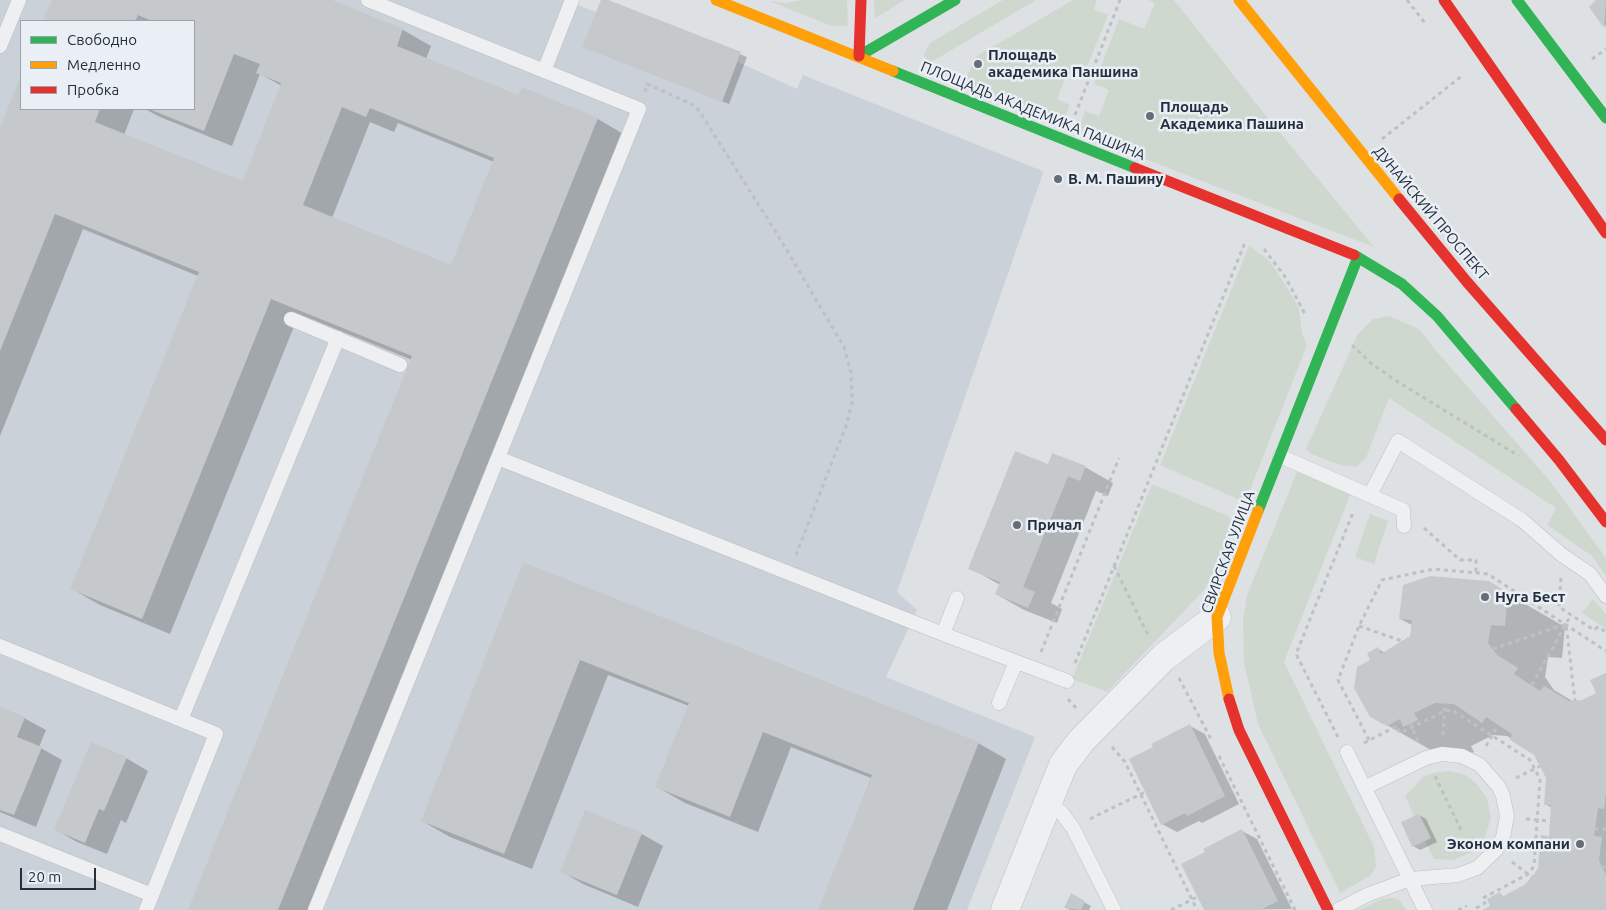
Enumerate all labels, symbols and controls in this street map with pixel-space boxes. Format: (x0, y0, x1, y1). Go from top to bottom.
legend (20, 20, 195, 110)
text: Свободно (67, 31, 137, 48)
place label: Площадь академика Паншина (988, 46, 1138, 81)
text: Медленно (67, 56, 141, 73)
street label: ПЛОЩАДЬ АКАДЕМИКА ПАШИНА (918, 58, 1148, 164)
marker: Площадь академика Паншина (972, 58, 984, 70)
text: Пробка (67, 81, 119, 98)
place label: Площадь Академика Пашина (1160, 98, 1304, 133)
marker: Площадь Академика Пашина (1144, 110, 1156, 122)
street label: ДУНАЙСКИЙ ПРОСПЕКТ (1370, 142, 1492, 284)
place label: В. М. Пашину (1068, 170, 1163, 188)
marker: В. М. Пашину (1052, 173, 1064, 185)
street label: СВИРСКАЯ УЛИЦА (1197, 488, 1259, 616)
place label: Причал (1027, 516, 1082, 534)
marker: Причал (1011, 519, 1023, 531)
place label: Нуга Бест (1495, 588, 1565, 606)
marker: Нуга Бест (1479, 591, 1491, 603)
place label: Эконом компани (1447, 835, 1570, 853)
marker: Эконом компани (1574, 838, 1586, 850)
scale bar (22, 858, 99, 890)
text: 20 m (28, 868, 61, 885)

